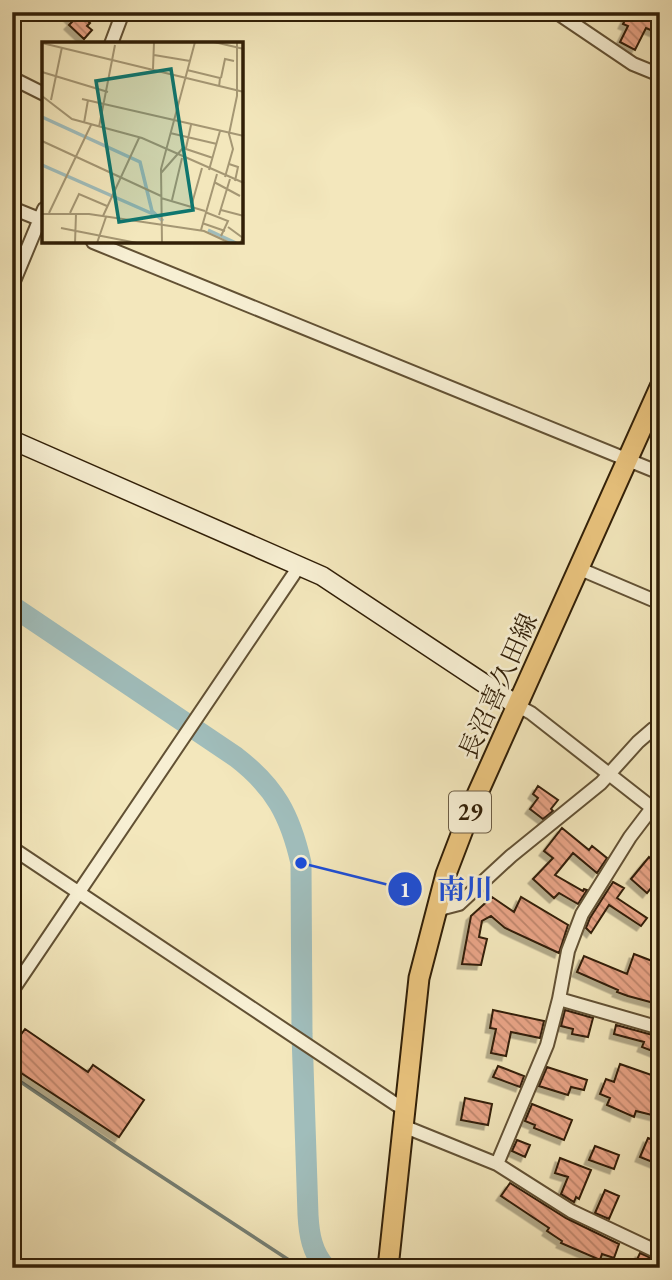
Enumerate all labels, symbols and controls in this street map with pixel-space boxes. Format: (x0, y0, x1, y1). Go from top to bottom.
inset map (42, 42, 243, 243)
street label: 長沼喜久田線 (451, 608, 545, 764)
road number: 29 (449, 792, 491, 832)
callout: 南川 (388, 865, 507, 914)
text: 南川 (437, 871, 493, 907)
text: 1 (399, 876, 411, 903)

